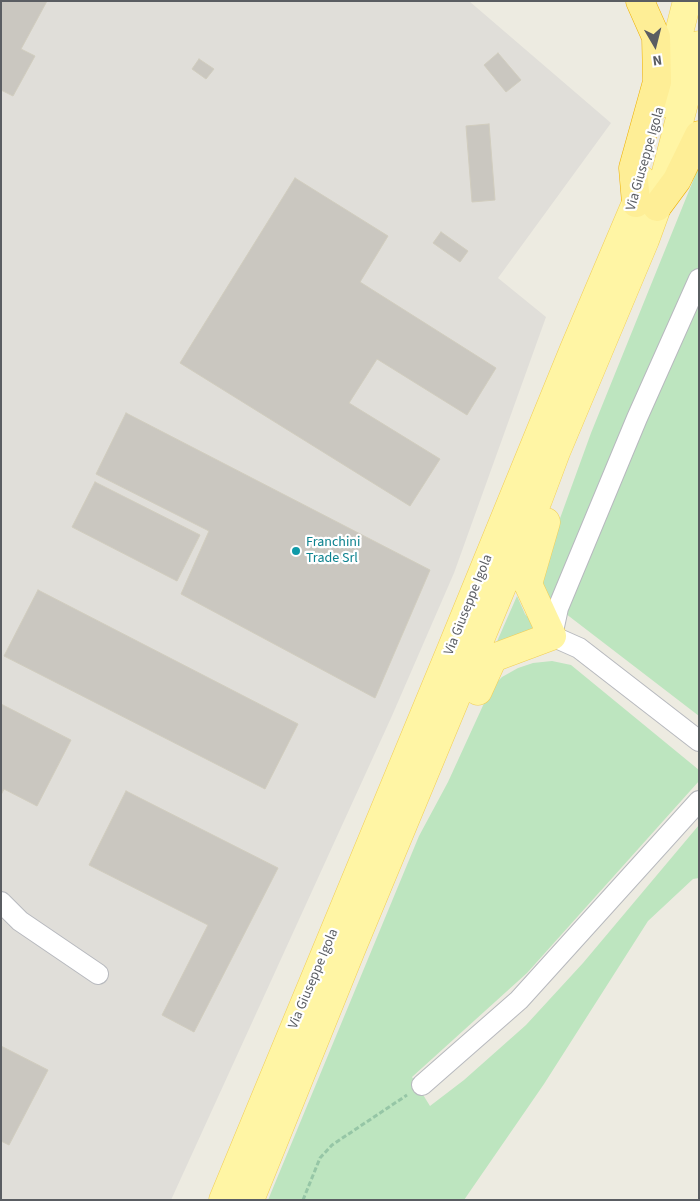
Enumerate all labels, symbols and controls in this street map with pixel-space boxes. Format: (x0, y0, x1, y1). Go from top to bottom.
north arrow (630, 20, 680, 70)
text: N (651, 49, 663, 70)
street label: Via Giuseppe Igola (623, 105, 669, 213)
place label: Franchini Trade Srl (306, 535, 360, 568)
marker: Franchini Trade Srl (290, 545, 302, 557)
street label: Via Giuseppe Igola (441, 552, 497, 658)
street label: Via Giuseppe Igola (285, 926, 343, 1032)

